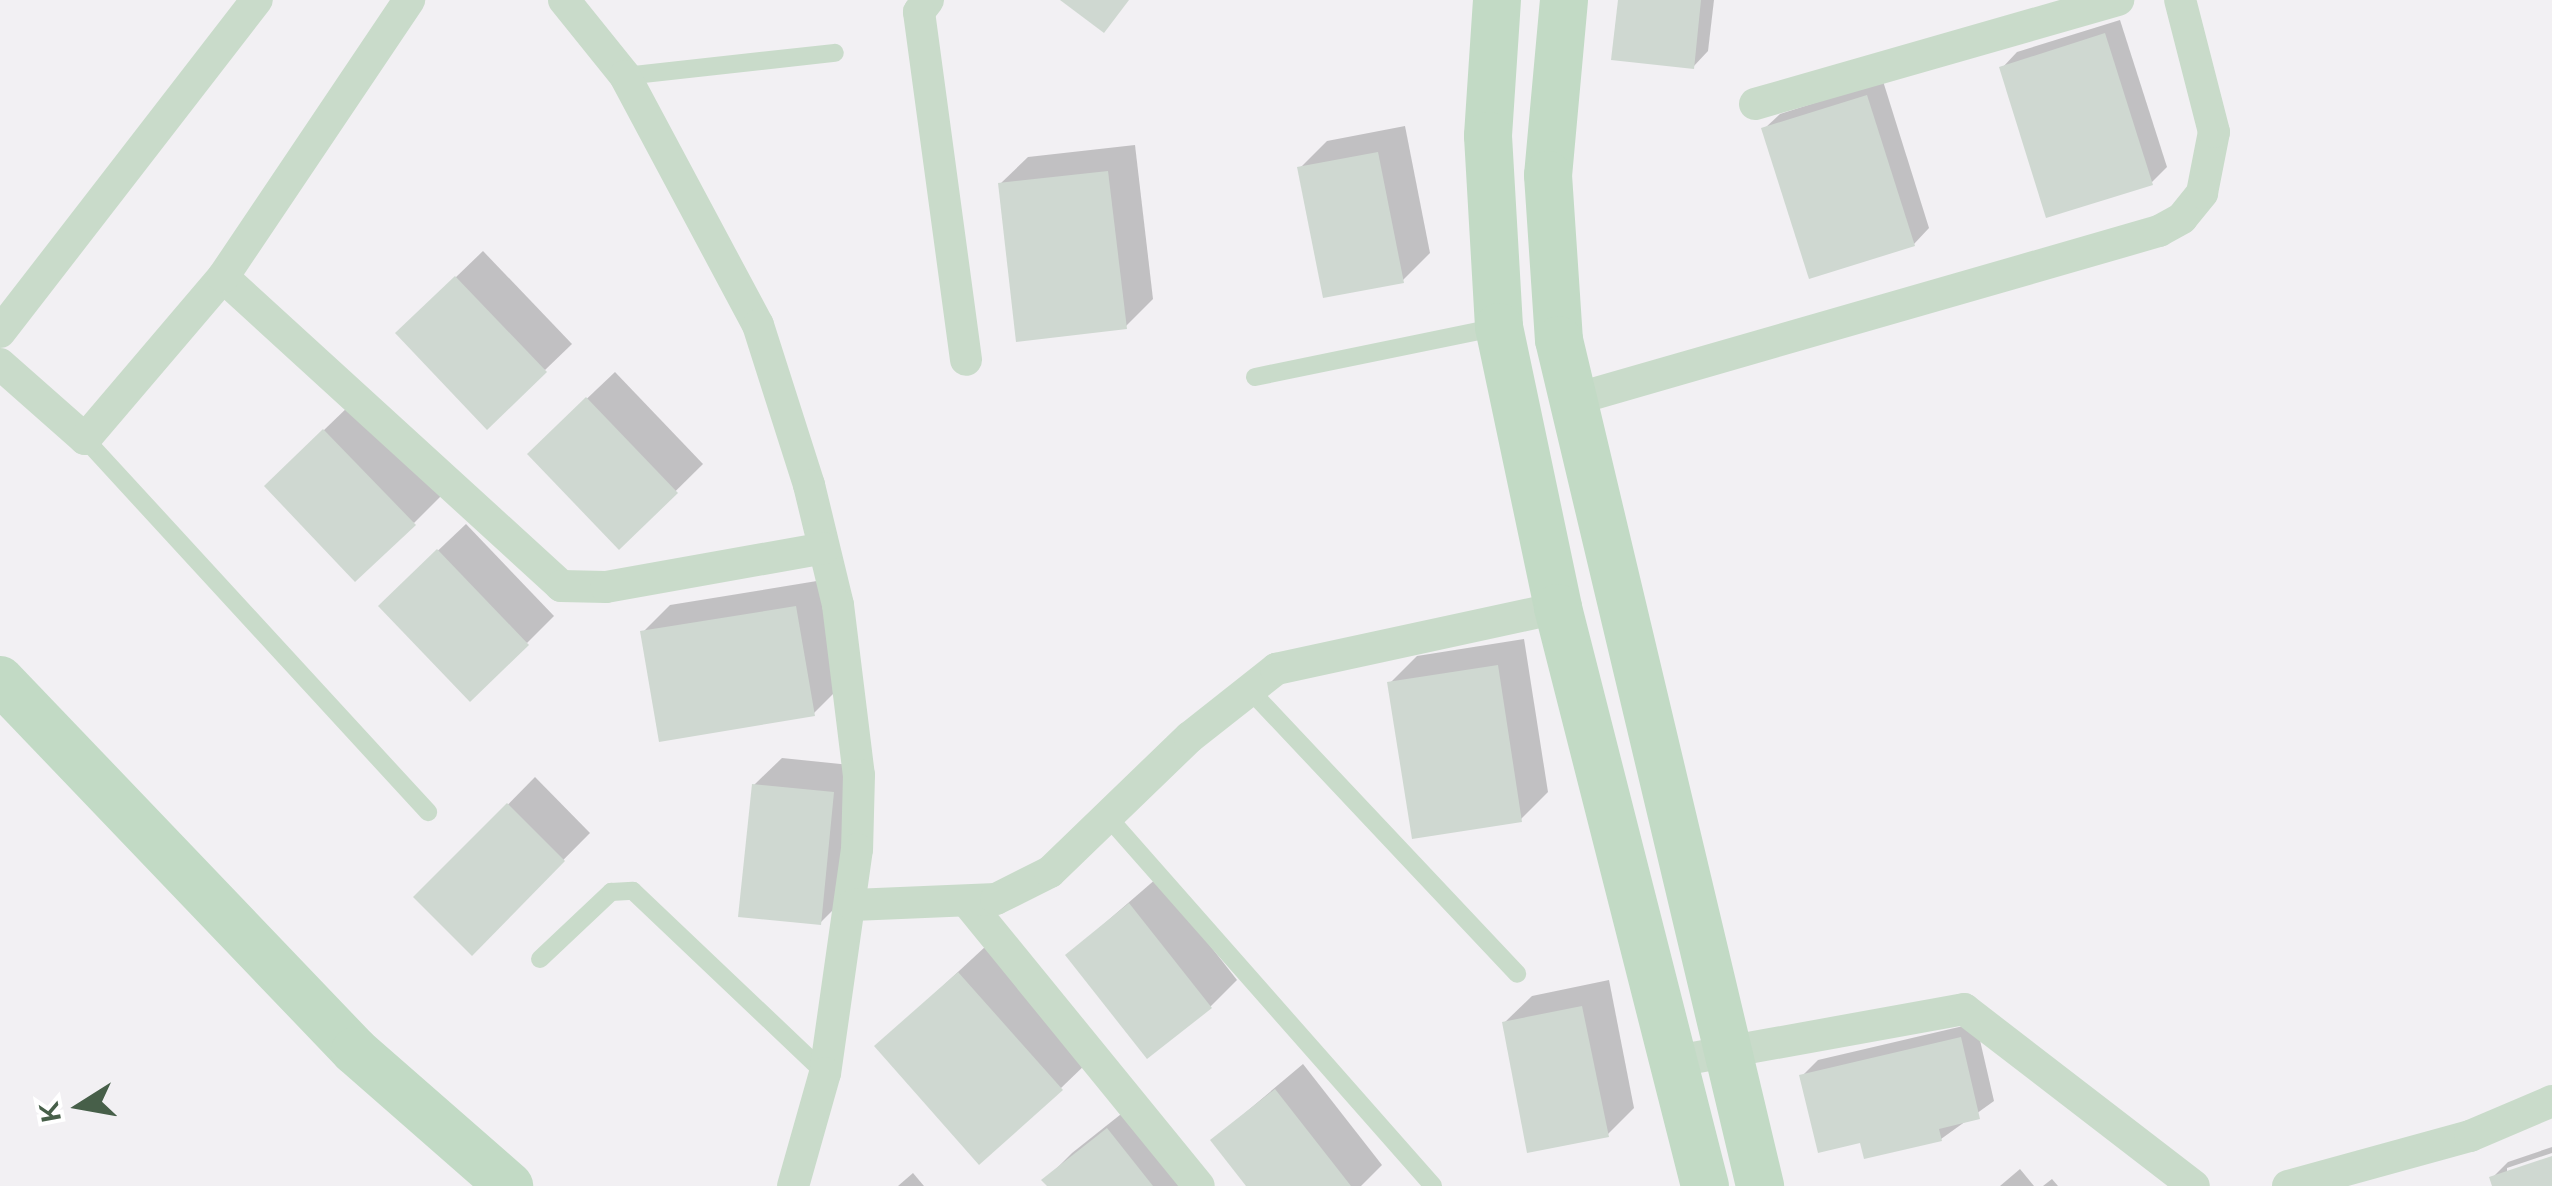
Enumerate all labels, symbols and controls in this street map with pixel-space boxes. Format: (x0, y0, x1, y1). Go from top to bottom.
north arrow (30, 1056, 130, 1156)
text: K (33, 1099, 67, 1125)

